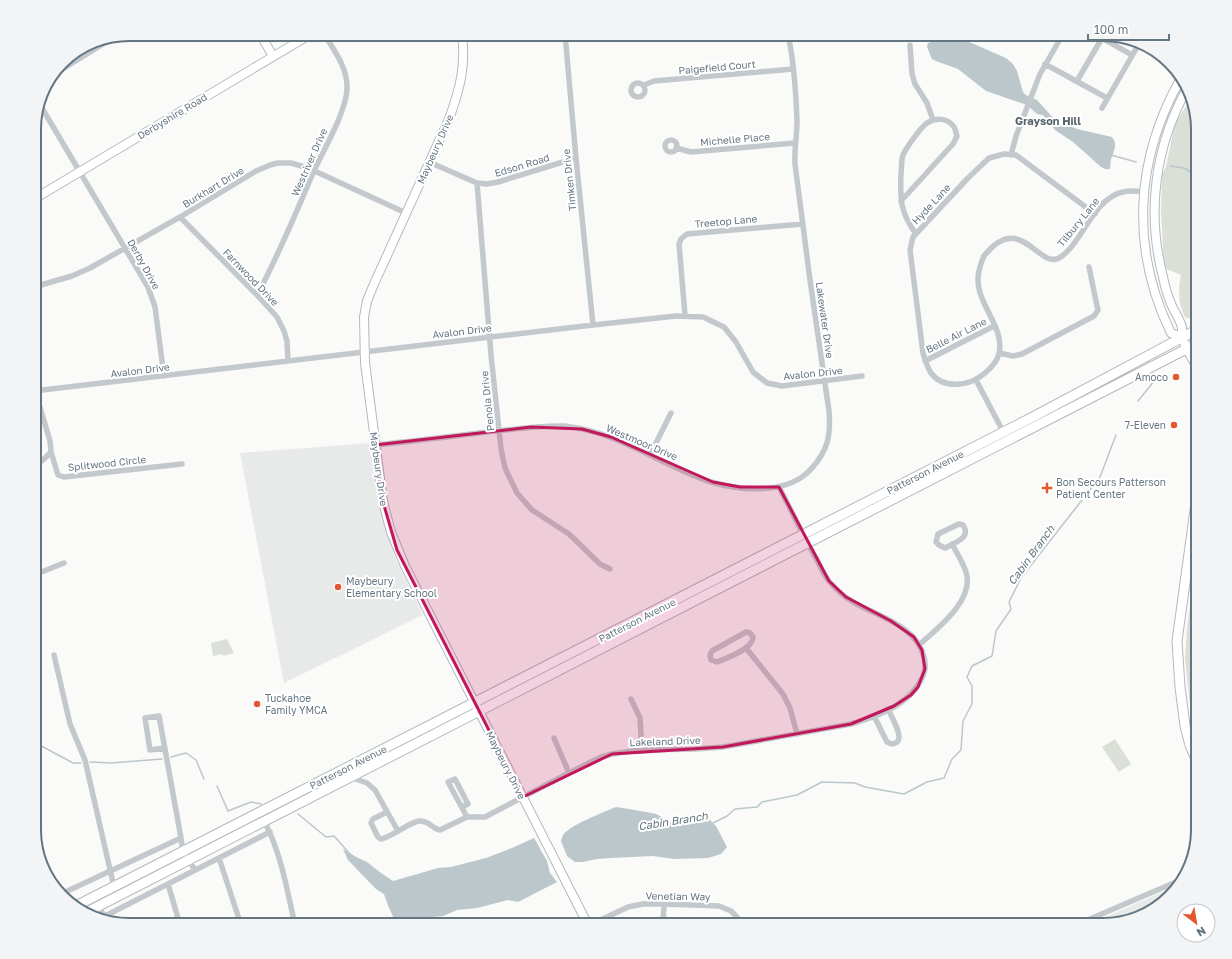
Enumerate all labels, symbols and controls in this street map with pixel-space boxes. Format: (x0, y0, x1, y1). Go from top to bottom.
scale bar (1088, 16, 1169, 42)
text: 100 m (1094, 22, 1128, 37)
street label: Paigefield Court (678, 58, 756, 76)
street label: Derbyshire Road (135, 91, 209, 141)
street label: Maybeury Drive (414, 112, 456, 186)
district label: Grayson Hill (1015, 114, 1081, 127)
street label: Westriver Drive (289, 126, 329, 198)
street label: Michelle Place (700, 130, 771, 148)
street label: Timken Drive (560, 148, 578, 212)
street label: Edson Road (493, 151, 551, 179)
street label: Burkhart Drive (180, 164, 246, 210)
street label: Hyde Lane (909, 181, 953, 227)
street label: Tilbury Lane (1054, 195, 1102, 249)
street label: Treetop Lane (694, 212, 758, 230)
street label: Derby Drive (125, 237, 163, 291)
street label: Farnwood Drive (221, 246, 281, 308)
street label: Lakewater Drive (814, 281, 836, 359)
street label: Belle Air Lane (924, 315, 988, 355)
street label: Avalon Drive (432, 321, 492, 341)
street label: Avalon Drive (110, 360, 170, 380)
street label: Avalon Drive (783, 364, 843, 382)
street label: Penola Drive (478, 370, 496, 432)
place label: Amoco (1135, 371, 1168, 383)
marker: Amoco (1171, 372, 1181, 382)
place label: 7-Eleven (1125, 419, 1166, 431)
marker: 7-Eleven (1169, 420, 1179, 430)
street label: Westmoor Drive (605, 422, 680, 463)
street label: Maybeury Drive (368, 431, 390, 507)
street label: Patterson Avenue (884, 447, 966, 497)
street label: Splitwood Circle (67, 453, 147, 473)
place label: Bon Secours Patterson Patient Center (1056, 476, 1166, 500)
marker: Bon Secours Patterson Patient Center (1041, 482, 1053, 494)
water label: Cabin Branch (1005, 521, 1057, 587)
place label: Maybeury Elementary School (346, 575, 437, 599)
marker: Maybeury Elementary School (333, 582, 343, 592)
street label: Patterson Avenue (596, 595, 678, 645)
place label: Tuckahoe Family YMCA (265, 692, 328, 716)
marker: Tuckahoe Family YMCA (252, 699, 262, 709)
street label: Maybeury Drive (484, 729, 528, 801)
street label: Lakeland Drive (629, 734, 701, 748)
street label: Patterson Avenue (307, 742, 389, 792)
water label: Cabin Branch (637, 808, 710, 832)
street label: Venetian Way (645, 889, 711, 903)
north arrow (1176, 903, 1216, 943)
text: N (1194, 924, 1208, 940)

